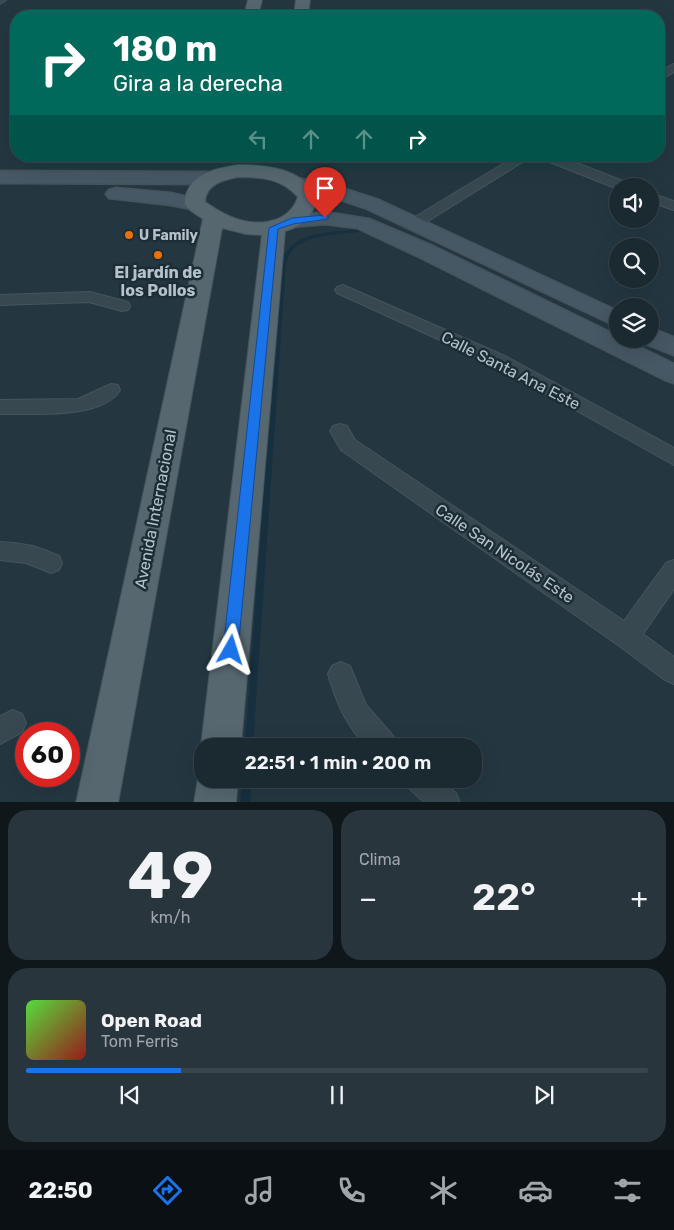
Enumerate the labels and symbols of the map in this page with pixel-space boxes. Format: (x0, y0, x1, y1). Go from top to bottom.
pin (304, 167, 346, 218)
place label: U Family (139, 227, 199, 244)
marker: U Family (123, 229, 135, 241)
marker: El jardín de los Pollos (152, 249, 164, 261)
place label: El jardín de los Pollos (114, 263, 202, 300)
street label: Calle Santa Ana Este (438, 327, 583, 414)
street label: Avenida Internacional (131, 428, 180, 590)
street label: Calle San Nicolás Este (432, 500, 578, 607)
position arrow (204, 623, 256, 675)
speed limit sign: 60 (15, 722, 80, 787)

